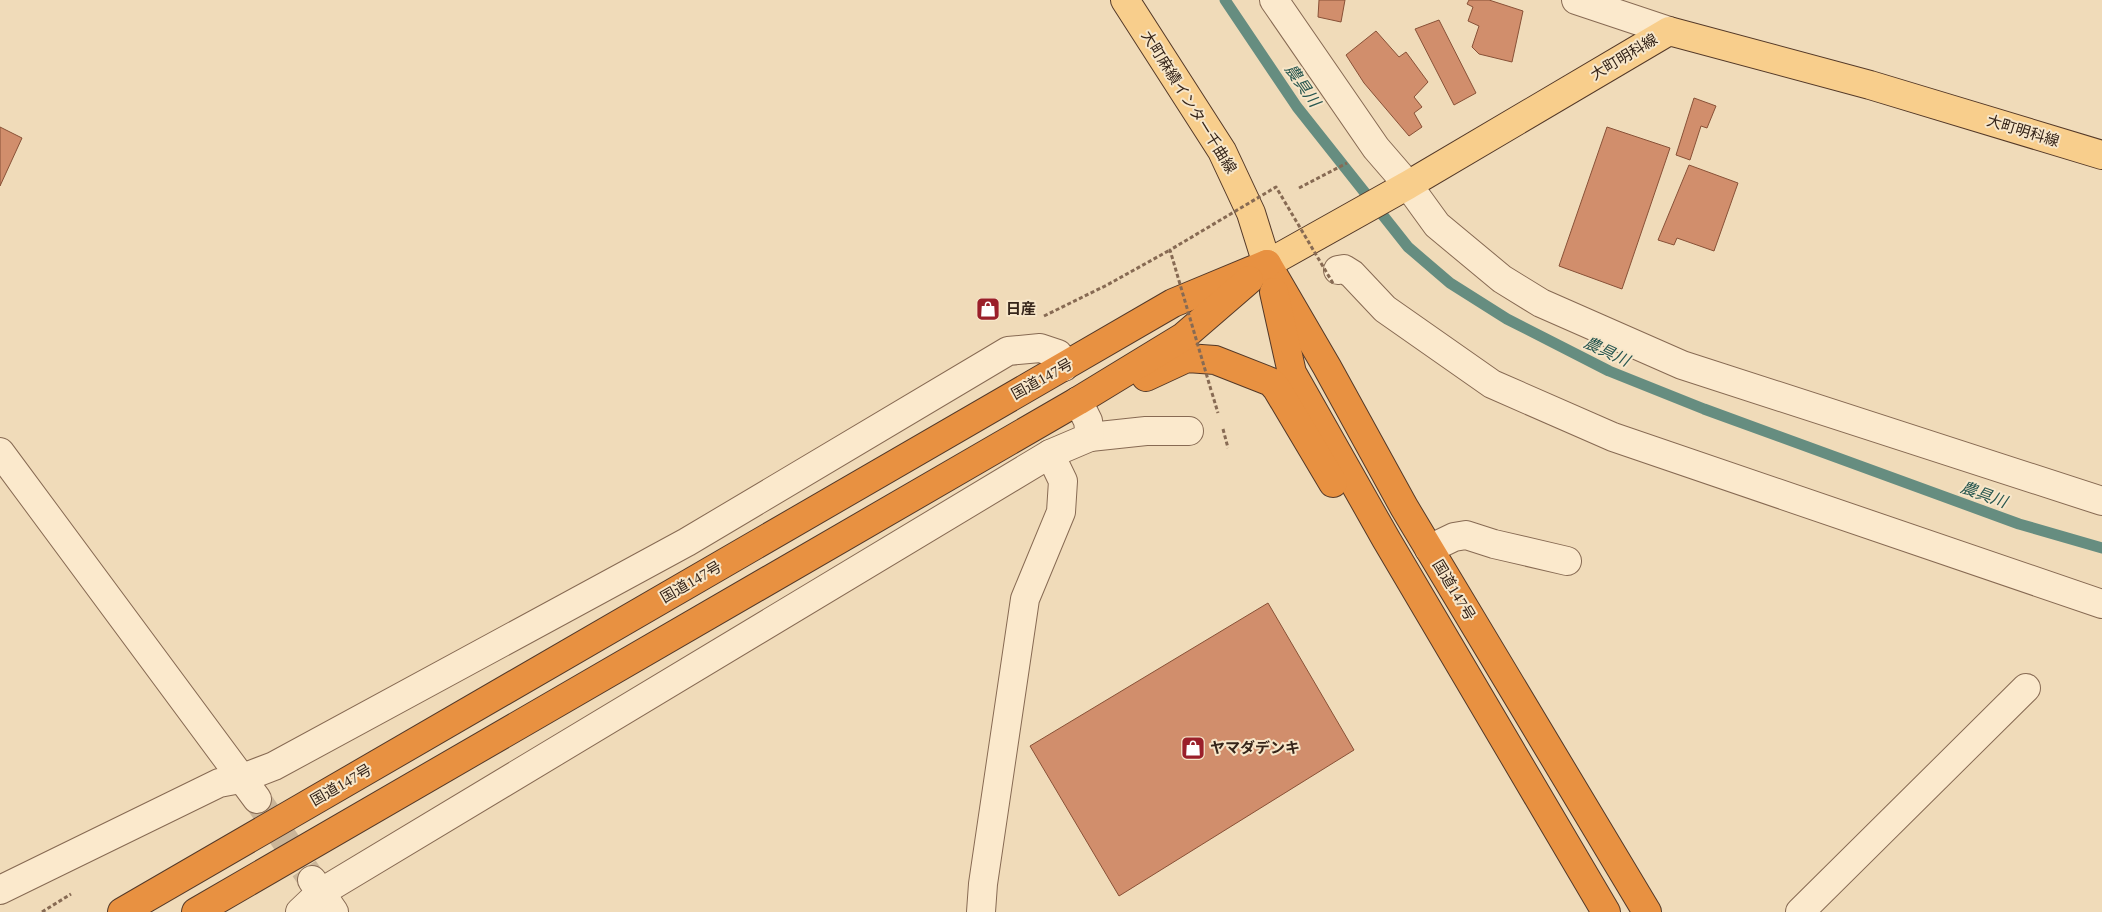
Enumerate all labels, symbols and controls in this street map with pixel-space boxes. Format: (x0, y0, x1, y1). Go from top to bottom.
street label: 大町麻績インター千曲線 (1138, 28, 1240, 176)
street label: 大町明科線 (1588, 31, 1660, 83)
water label: 農具川 (1282, 61, 1324, 111)
street label: 大町明科線 (1985, 112, 2061, 150)
shop icon: 日産 (975, 296, 1001, 322)
place label: 日産 (1006, 301, 1036, 317)
water label: 農具川 (1581, 334, 1634, 370)
street label: 国道147号 (1009, 356, 1075, 402)
water label: 農具川 (1958, 478, 2011, 511)
street label: 国道147号 (1430, 557, 1478, 623)
street label: 国道147号 (658, 558, 724, 606)
shop icon: ヤマダデンキ (1180, 735, 1206, 761)
place label: ヤマダデンキ (1210, 740, 1300, 756)
street label: 国道147号 (308, 761, 374, 809)

